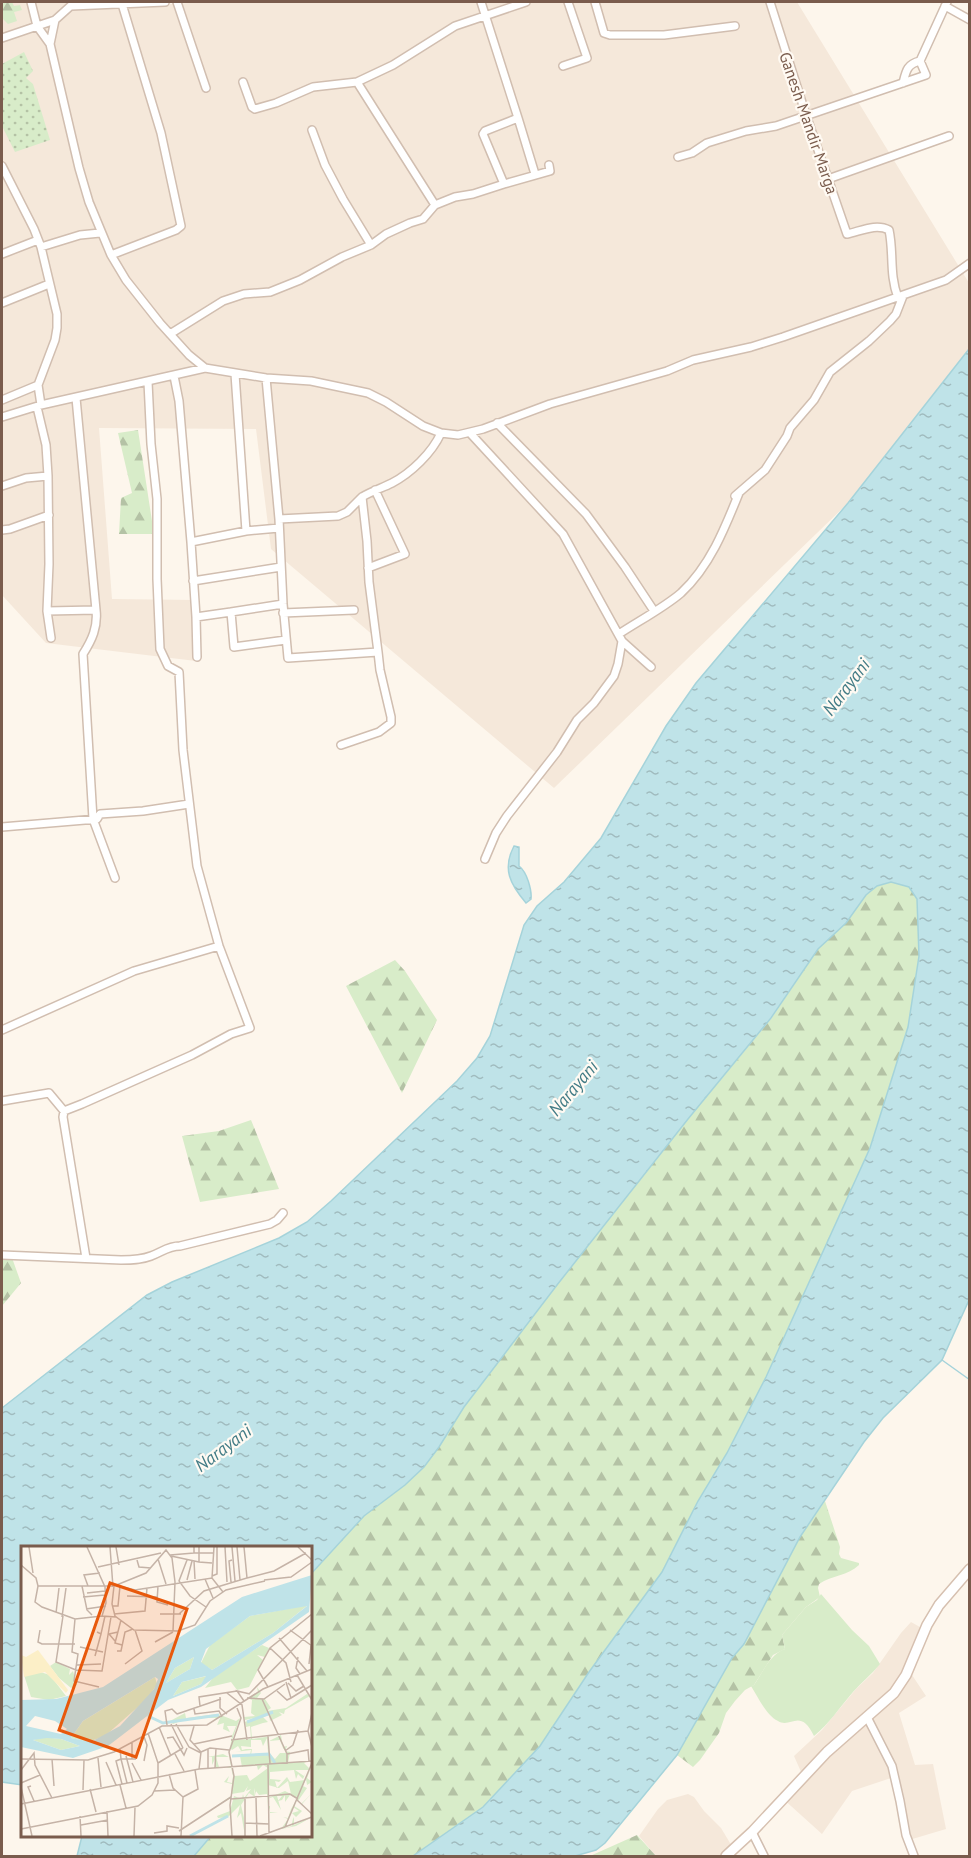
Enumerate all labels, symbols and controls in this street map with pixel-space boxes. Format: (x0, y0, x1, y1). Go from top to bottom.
street label: Ganesh Mandir Marga (775, 49, 843, 197)
water label: Narayani (817, 653, 876, 720)
water label: Narayani (543, 1055, 604, 1120)
water label: Narayani (190, 1418, 257, 1477)
inset map (21, 1546, 312, 1837)

